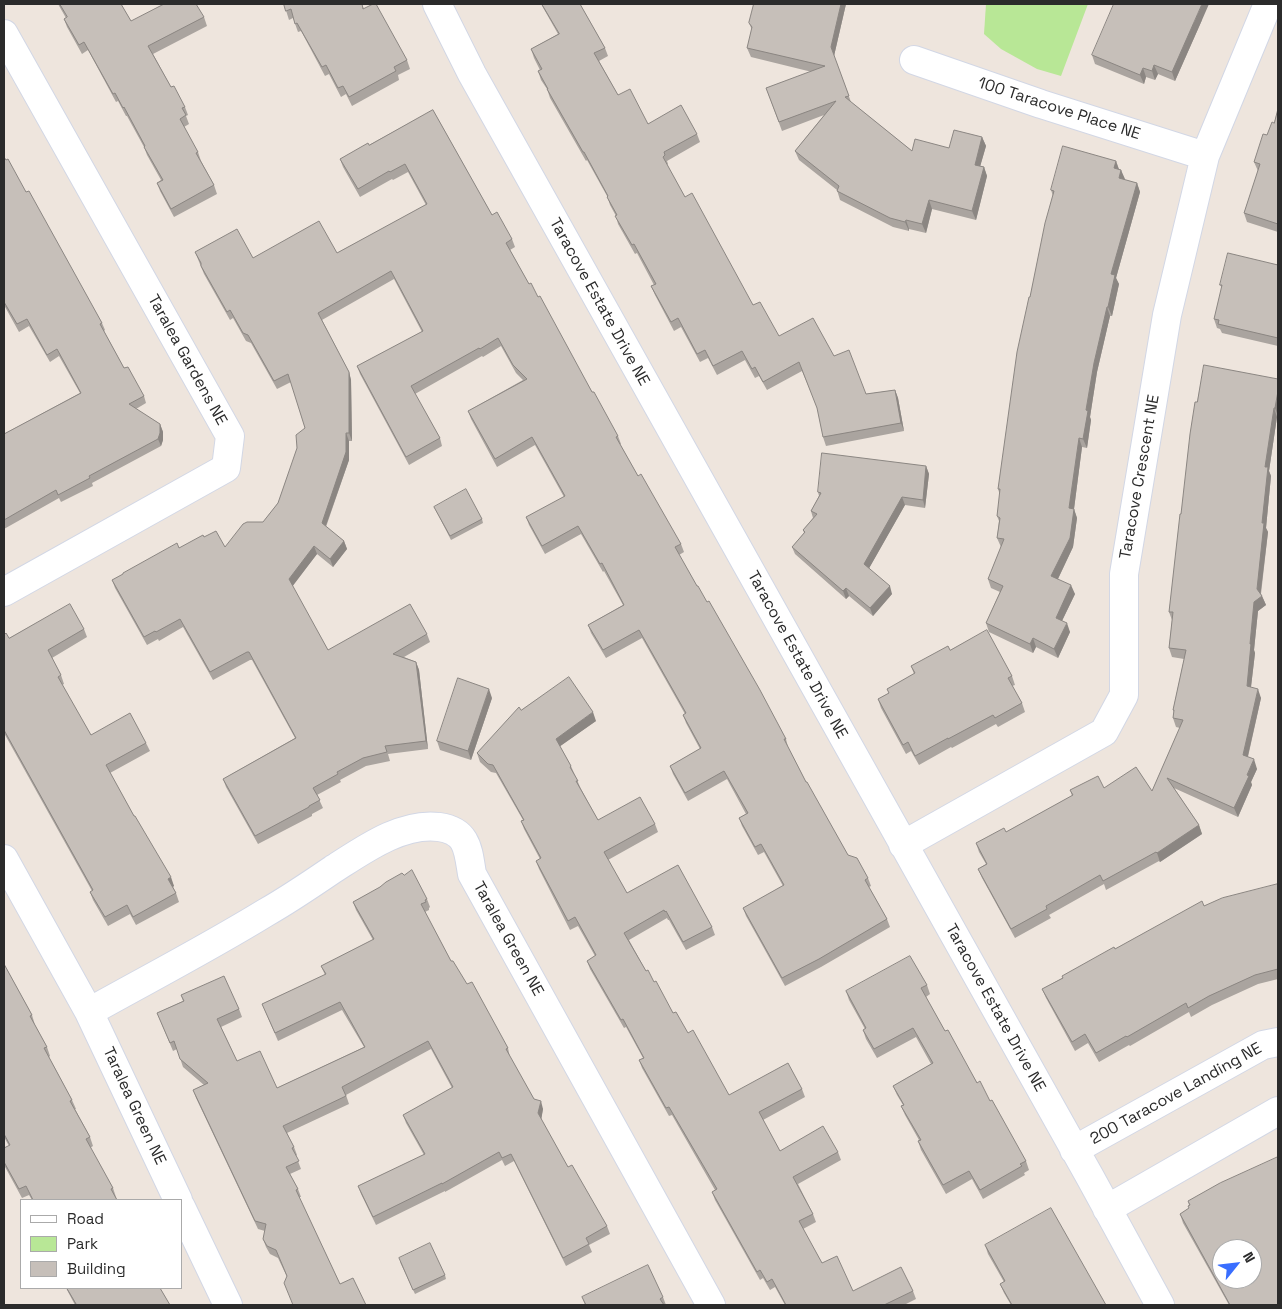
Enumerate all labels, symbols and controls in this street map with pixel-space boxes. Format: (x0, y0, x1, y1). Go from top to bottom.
street label: 100 Taracove Place NE (975, 74, 1143, 144)
street label: Taracove Estate Drive NE (545, 215, 653, 389)
street label: Taralea Gardens NE (143, 291, 231, 429)
street label: Taracove Crescent NE (1116, 393, 1164, 561)
street label: Taracove Estate Drive NE (743, 568, 851, 742)
street label: Taralea Green NE (469, 879, 547, 999)
street label: Taracove Estate Drive NE (941, 921, 1049, 1095)
street label: 200 Taracove Landing NE (1087, 1039, 1265, 1149)
street label: Taralea Green NE (98, 1044, 170, 1168)
legend (20, 1199, 182, 1289)
text: Road (67, 1209, 104, 1228)
text: Park (67, 1234, 98, 1253)
north arrow (1212, 1239, 1262, 1289)
text: N (1239, 1249, 1259, 1266)
text: Building (67, 1259, 126, 1278)

